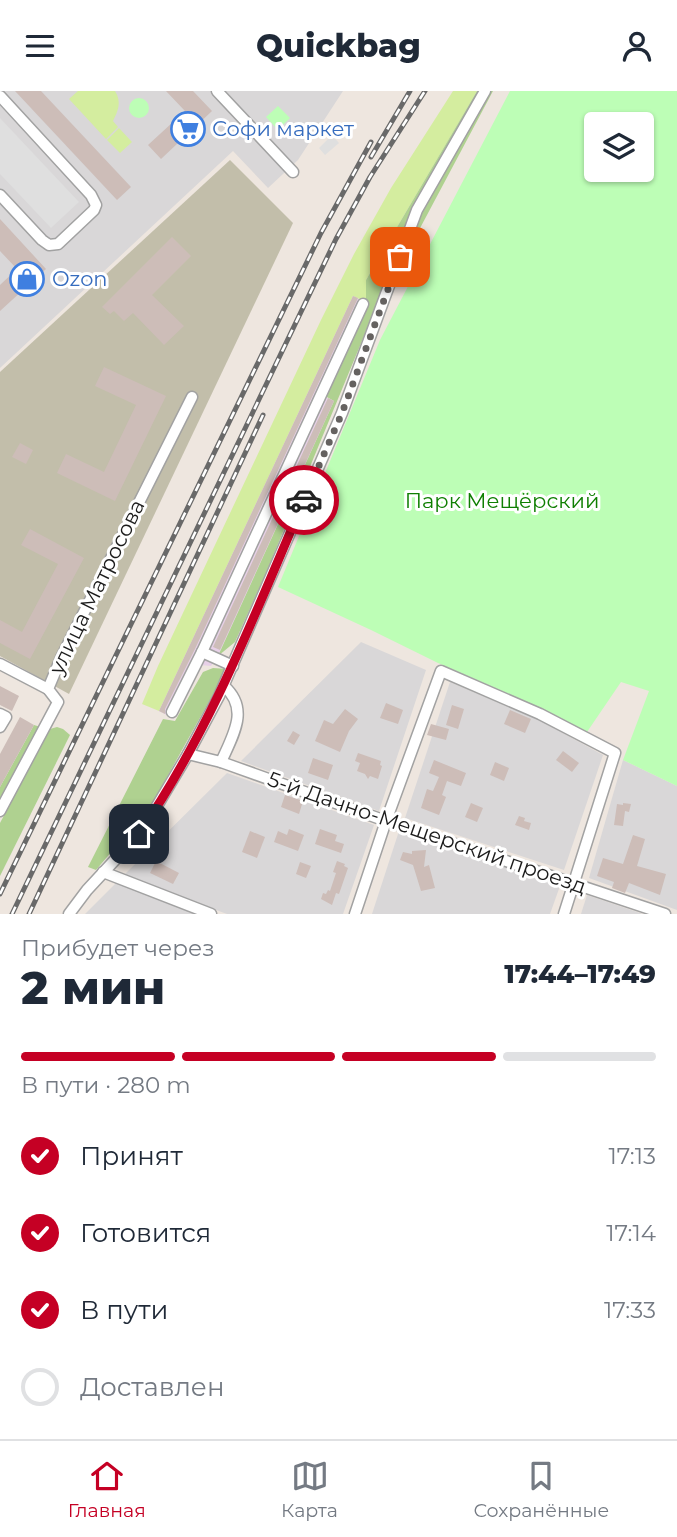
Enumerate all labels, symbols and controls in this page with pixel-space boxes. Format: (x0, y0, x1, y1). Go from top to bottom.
text: Quickbag (256, 26, 421, 65)
icon: menu (21, 27, 59, 65)
icon: person (618, 27, 656, 65)
supermarket icon: Софи маркет (169, 110, 207, 148)
map controls (584, 112, 654, 182)
button: layers (584, 112, 654, 182)
place label: Софи маркет (212, 116, 354, 141)
pin (370, 227, 430, 287)
icon: bag (381, 238, 419, 276)
shop icon: Ozon (8, 260, 46, 298)
place label: Ozon (52, 266, 108, 291)
courier (269, 465, 339, 535)
icon: car (285, 481, 323, 519)
park label: Парк Мещёрский (405, 488, 599, 513)
street label: улица Матросова (43, 495, 150, 679)
street label: 5-й Дачно-Мещерский проезд (265, 766, 590, 899)
pin (109, 804, 169, 864)
icon: home (120, 815, 158, 853)
text: Прибудет через (21, 934, 215, 962)
text: 17:44–17:49 (504, 958, 656, 990)
text: 2 мин (21, 959, 165, 1016)
text: В пути · 280 m (21, 1071, 191, 1099)
icon: check (21, 1137, 59, 1175)
text: Принят (80, 1140, 183, 1172)
text: 17:13 (608, 1142, 656, 1170)
icon: check (21, 1214, 59, 1252)
text: Готовится (80, 1217, 211, 1249)
text: 17:14 (606, 1219, 656, 1247)
icon: check (21, 1291, 59, 1329)
text: В пути (80, 1294, 169, 1326)
text: 17:33 (604, 1296, 656, 1324)
text: Доставлен (80, 1371, 225, 1403)
tab: Главная (68, 1457, 146, 1522)
tab: Карта (281, 1457, 338, 1522)
tab: Сохранённые (473, 1457, 609, 1522)

